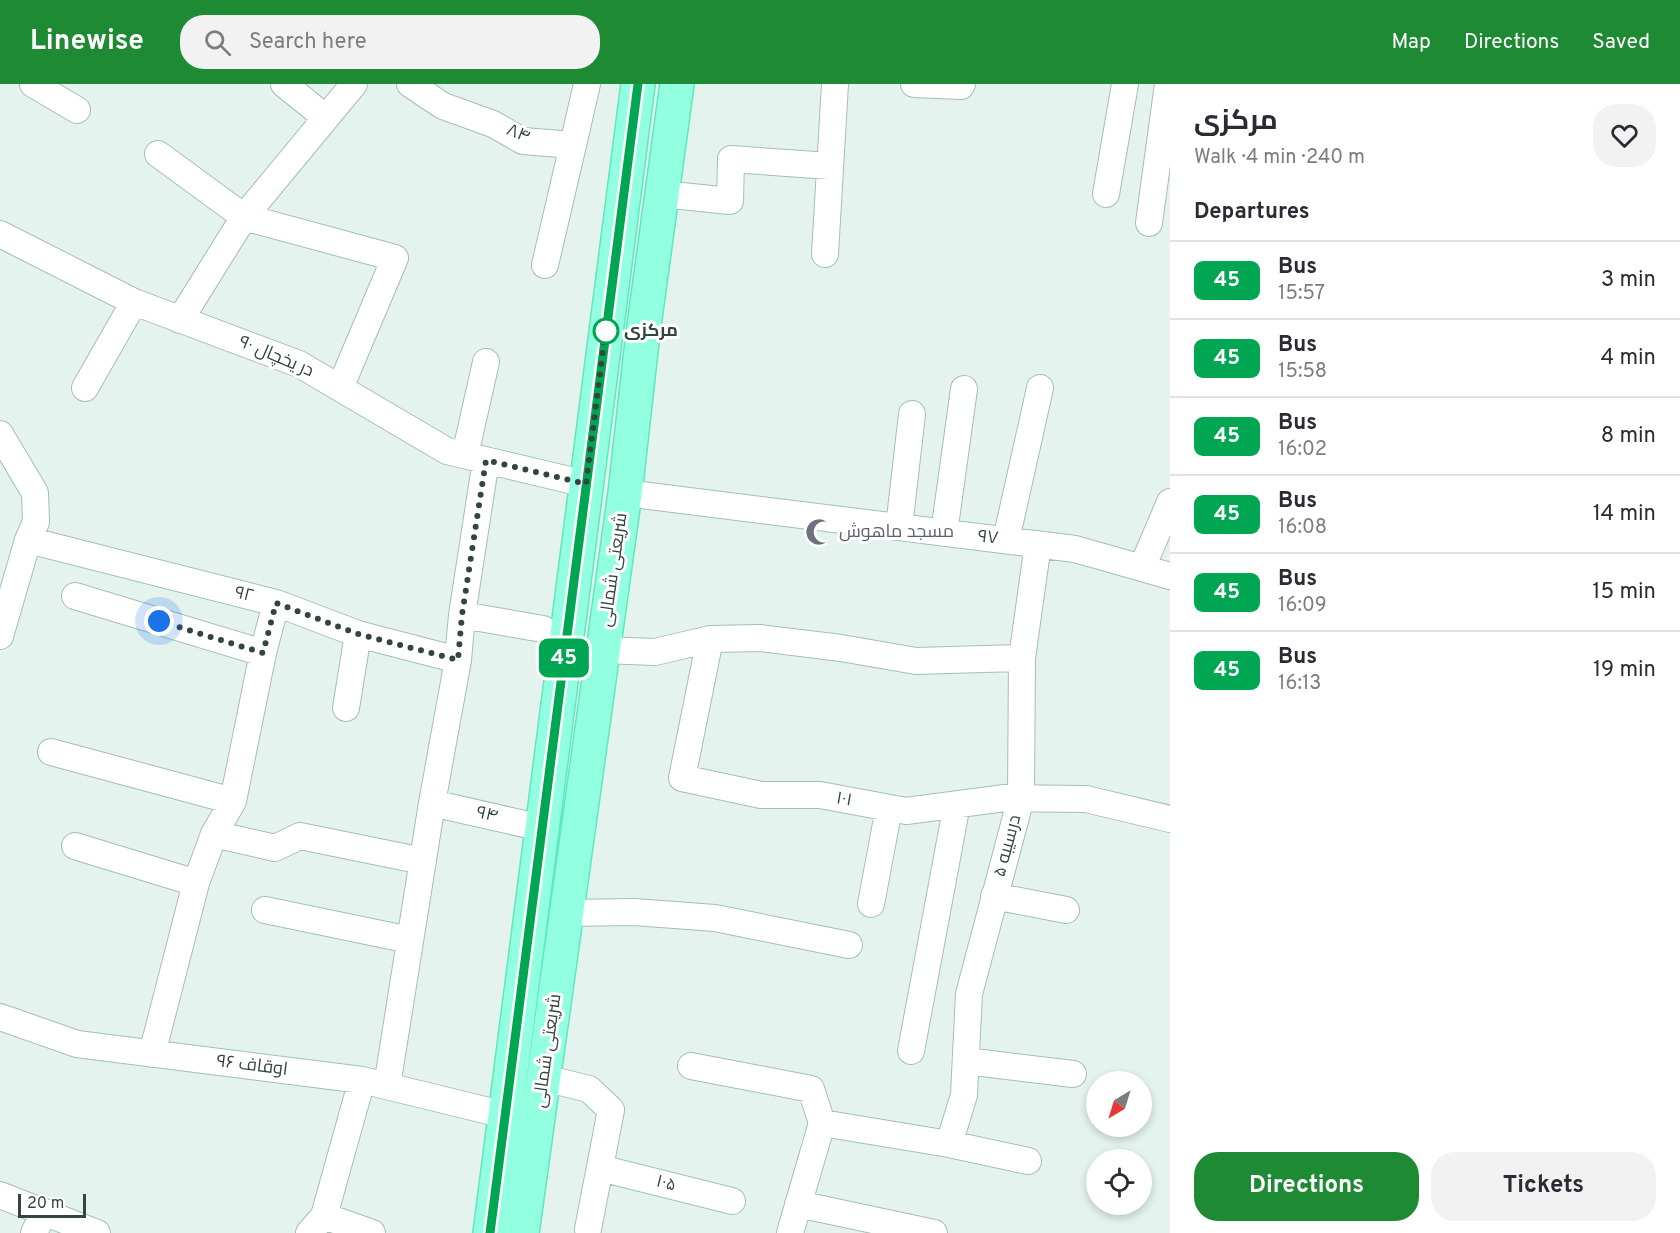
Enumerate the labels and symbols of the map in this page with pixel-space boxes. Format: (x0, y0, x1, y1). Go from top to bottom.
street label: ۸۴ (503, 119, 533, 149)
marker: مرکزی (593, 318, 619, 344)
place label: مرکزی (624, 320, 678, 343)
street label: در یخچال ۹۰ (235, 331, 317, 383)
street label: شریعتی شمالی (595, 512, 633, 628)
mosque icon: مسجد ماهوش (804, 517, 834, 547)
place label: مسجد ماهوش (839, 521, 954, 544)
street label: ۹۷ (976, 525, 1000, 551)
street label: ۹۲ (232, 582, 256, 608)
your location (144, 606, 174, 636)
line badge: 45 (537, 638, 591, 678)
street label: ۱۰۱ (834, 787, 854, 813)
street label: ۹۴ (474, 801, 500, 829)
street label: درسیبه ۵ (989, 812, 1027, 880)
street label: شریعتی شمالی (529, 993, 567, 1109)
street label: اوقاف ۹۶ (215, 1050, 289, 1082)
north arrow (1086, 1071, 1152, 1137)
street label: ۱۰۵ (654, 1170, 678, 1198)
scale bar (18, 1191, 86, 1218)

